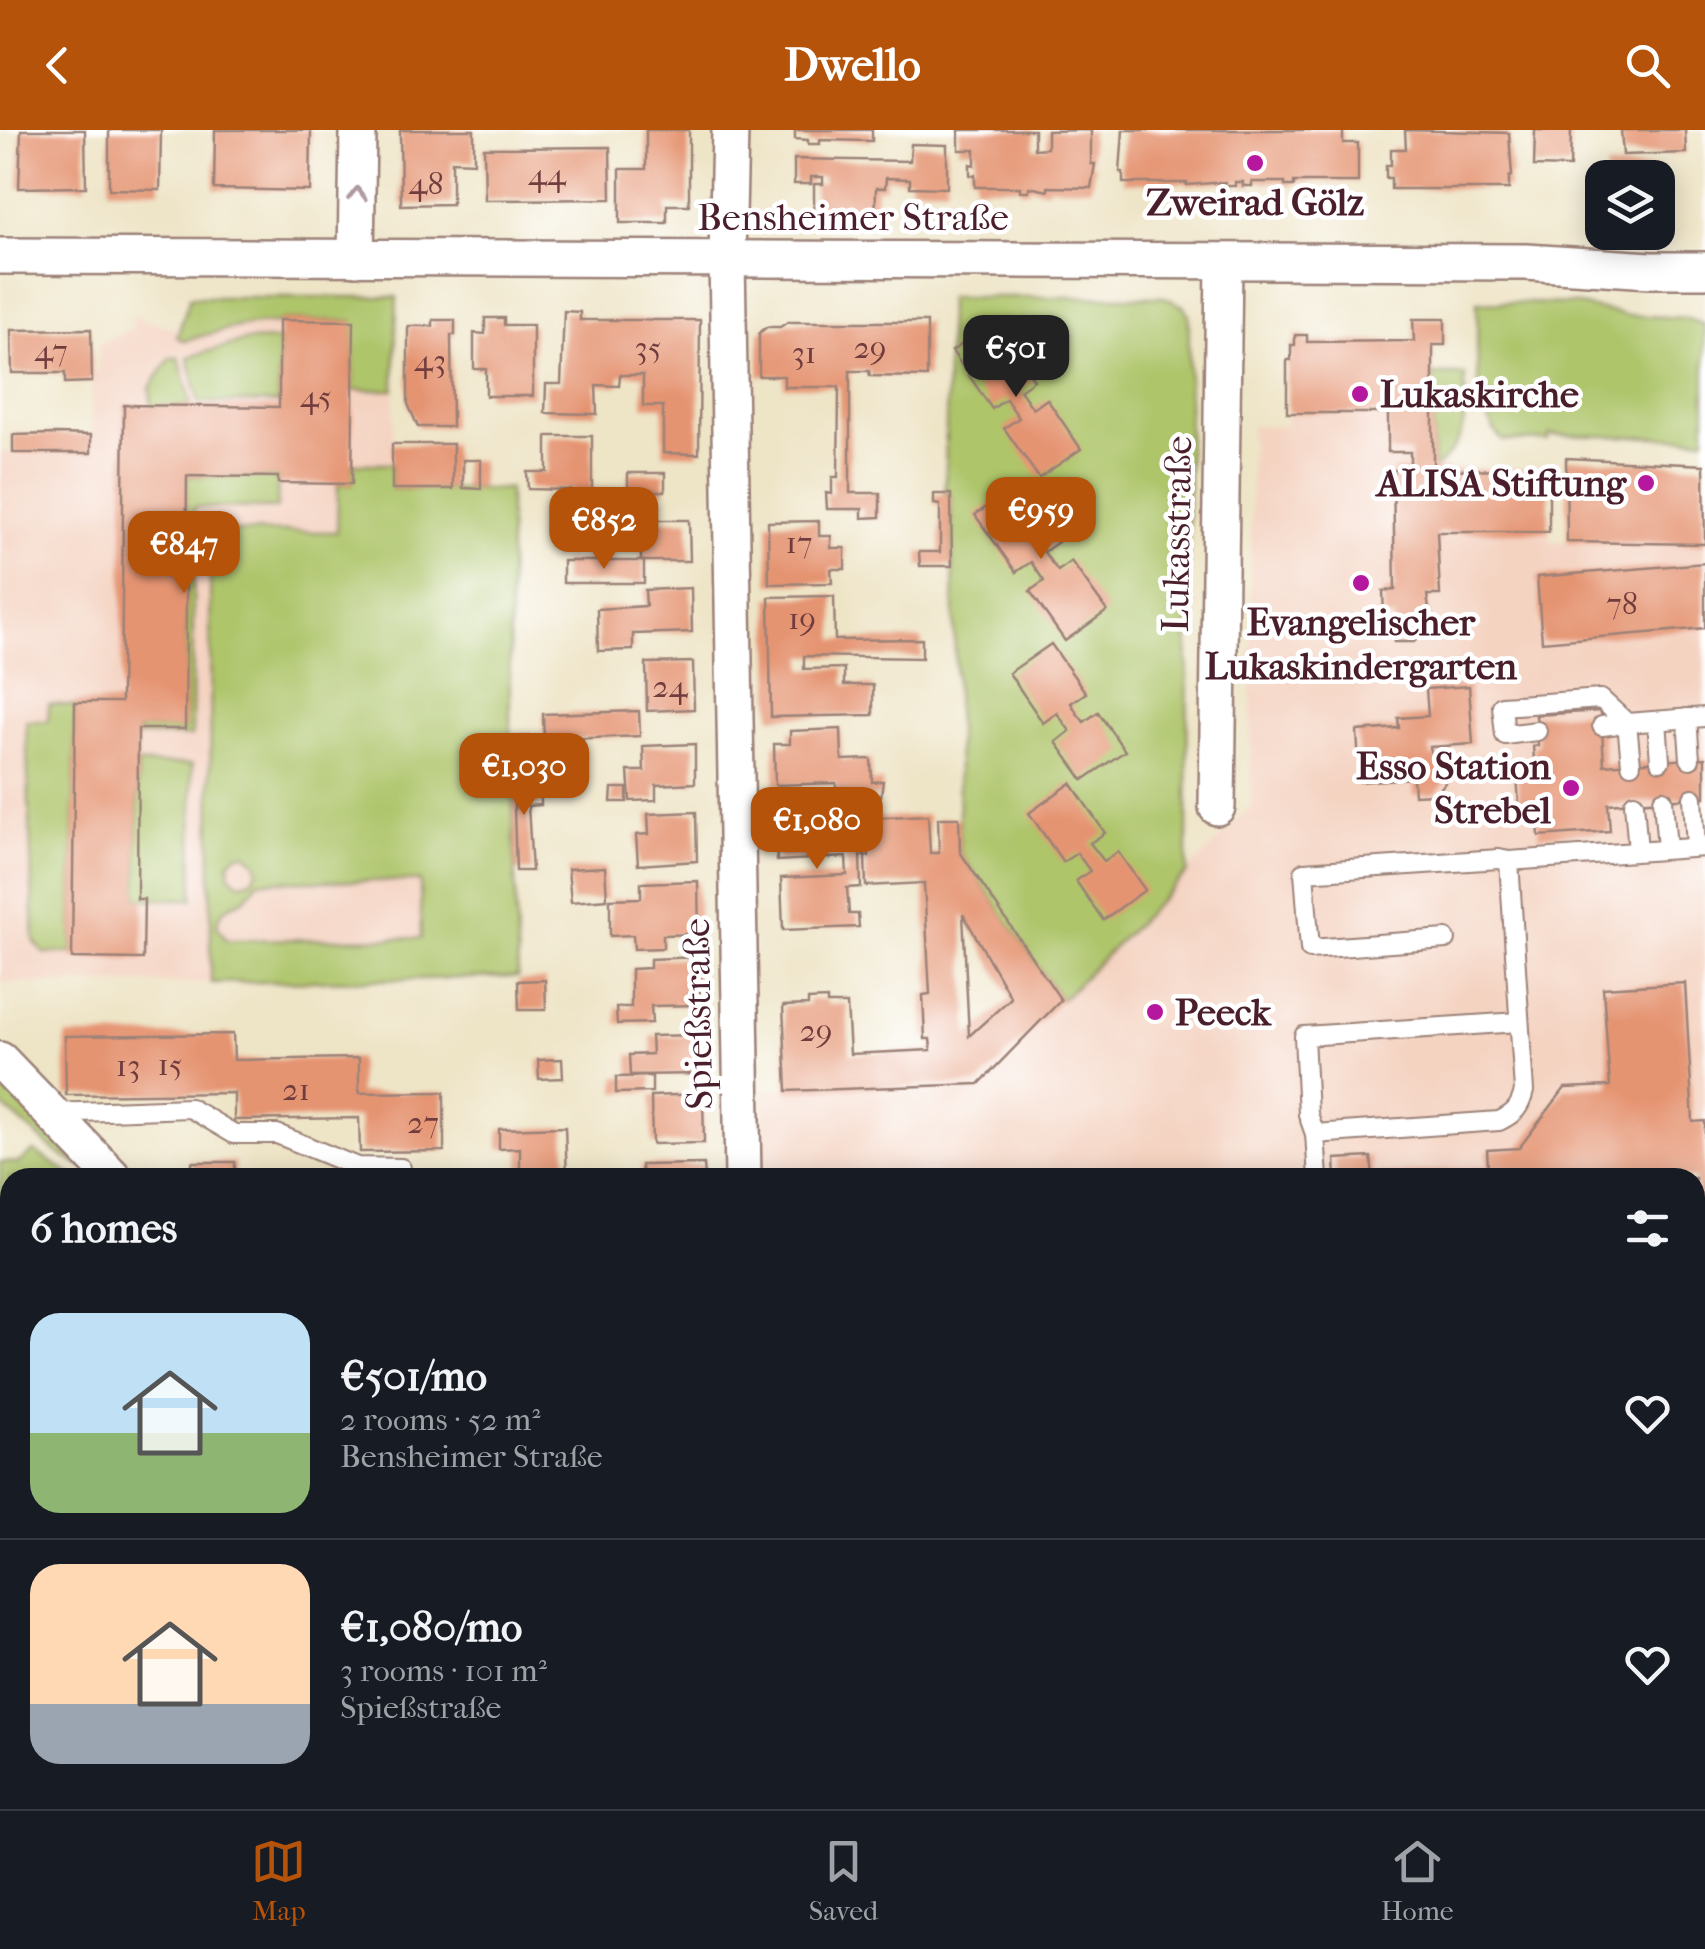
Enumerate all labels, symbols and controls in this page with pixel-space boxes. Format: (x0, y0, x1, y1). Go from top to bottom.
icon: back (30, 38, 85, 93)
icon: search (1620, 38, 1675, 93)
text: Dwello (784, 39, 921, 92)
marker: Zweirad Gölz (1244, 152, 1266, 174)
house number: 44 (528, 156, 567, 193)
map controls (1585, 160, 1675, 250)
button: layers (1585, 160, 1675, 250)
house number: 48 (409, 165, 443, 202)
place label: Zweirad Gölz (1146, 180, 1364, 225)
one-way arrow (346, 186, 368, 202)
street label: Bensheimer Straße (697, 195, 1009, 240)
pin: €501 (957, 315, 1075, 400)
house number: 35 (635, 329, 661, 366)
house number: 29 (853, 329, 887, 366)
text: €501 (985, 329, 1047, 366)
house number: 47 (34, 332, 68, 369)
house number: 31 (792, 334, 816, 371)
house number: 43 (414, 342, 446, 379)
place label: Lukaskirche (1380, 372, 1579, 417)
house number: 45 (300, 378, 332, 415)
marker: Lukaskirche (1349, 383, 1371, 405)
street label: Lukasstraße (1153, 435, 1201, 633)
place label: ALISA Stiftung (1375, 461, 1628, 506)
marker: ALISA Stiftung (1635, 472, 1657, 494)
pin: €959 (982, 477, 1100, 562)
pin: €852 (545, 487, 663, 572)
text: €959 (1008, 491, 1074, 528)
text: €852 (571, 501, 637, 538)
pin: €847 (125, 511, 243, 596)
house number: 17 (786, 524, 812, 561)
text: €847 (150, 525, 218, 562)
marker: Evangelischer Lukaskindergarten (1350, 572, 1372, 594)
house number: 78 (1606, 585, 1638, 622)
house number: 19 (788, 600, 816, 637)
place label: Evangelischer Lukaskindergarten (1205, 600, 1518, 689)
house number: 24 (652, 668, 689, 705)
pin: €1,030 (443, 733, 605, 818)
place label: Esso Station Strebel (1356, 744, 1552, 833)
text: €1,030 (481, 747, 567, 784)
marker: Esso Station Strebel (1560, 777, 1582, 799)
pin: €1,080 (736, 787, 898, 872)
text: €1,080 (773, 801, 861, 838)
street label: Spießstraße (674, 918, 722, 1110)
place label: Peeck (1175, 990, 1272, 1035)
marker: Peeck (1144, 1001, 1166, 1023)
house number: 29 (799, 1012, 833, 1049)
house number: 15 (157, 1046, 183, 1083)
house number: 13 (116, 1047, 140, 1084)
house number: 21 (282, 1071, 310, 1108)
house number: 27 (407, 1104, 439, 1141)
icon: filters (1620, 1201, 1675, 1256)
text: 6 homes (30, 1204, 177, 1253)
text: €501/mo (340, 1352, 487, 1401)
icon: home (110, 1353, 230, 1473)
icon: heart (1620, 1386, 1675, 1441)
text: 2 rooms · 52 m² (340, 1401, 540, 1438)
text: Bensheimer Straße (340, 1438, 603, 1475)
text: €1,080/mo (340, 1603, 522, 1652)
icon: home (110, 1604, 230, 1724)
icon: heart (1620, 1637, 1675, 1692)
text: 3 rooms · 101 m² (340, 1652, 547, 1689)
text: Spießstraße (340, 1689, 501, 1726)
tab: Map (251, 1834, 306, 1927)
tab: Saved (809, 1834, 878, 1927)
tab: Home (1381, 1834, 1454, 1927)

